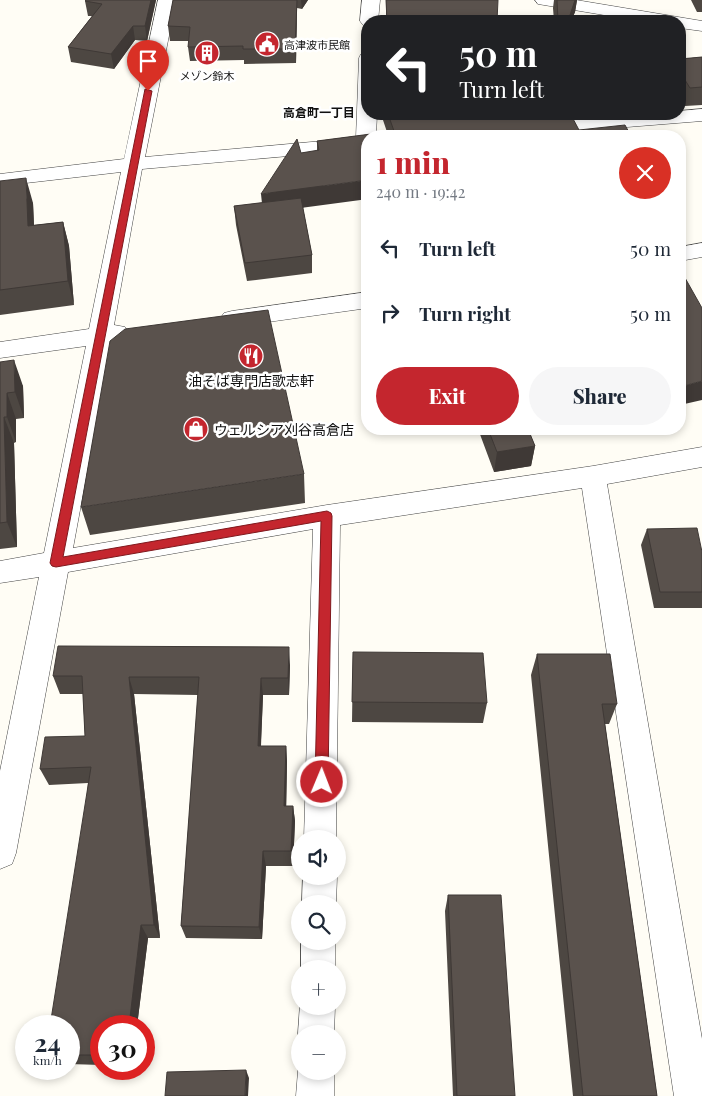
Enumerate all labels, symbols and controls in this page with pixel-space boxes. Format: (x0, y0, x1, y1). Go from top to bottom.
text: 50 m (459, 29, 537, 76)
public building icon: 高津波市民館 (254, 31, 280, 57)
icon: left (376, 35, 441, 100)
place label: 高津波市民館 (284, 37, 350, 52)
pin (127, 40, 169, 91)
building icon: メゾン鈴木 (194, 40, 220, 66)
icon: arrive (134, 47, 162, 75)
place label: メゾン鈴木 (180, 68, 235, 83)
text: Turn left (459, 74, 544, 104)
district label: 高倉町一丁目 (283, 104, 355, 120)
text: 1 min (376, 142, 450, 182)
button: close (619, 147, 671, 199)
text: 240 m · 19:42 (376, 181, 465, 202)
icon: left (376, 234, 404, 262)
text: Turn left (419, 235, 496, 261)
text: 50 m (630, 235, 671, 261)
icon: right (376, 299, 404, 327)
text: Turn right (419, 300, 511, 326)
text: 50 m (630, 300, 671, 326)
restaurant icon: 油そば専門店歌志軒 (238, 343, 264, 369)
button: Exit (376, 367, 519, 425)
button: Share (529, 367, 671, 425)
place label: 油そば専門店歌志軒 (188, 371, 314, 390)
shop icon: ウェルシア刈谷高倉店 (183, 416, 209, 442)
place label: ウェルシア刈谷高倉店 (214, 420, 354, 439)
position arrow (295, 755, 347, 807)
map controls (291, 830, 346, 1080)
button: sound (291, 830, 346, 885)
button: search (291, 895, 346, 950)
button: + (291, 960, 346, 1015)
speed limit sign: 30 (90, 1015, 155, 1080)
text: 24 (34, 1025, 61, 1058)
button: − (291, 1025, 346, 1080)
text: km/h (33, 1052, 62, 1068)

